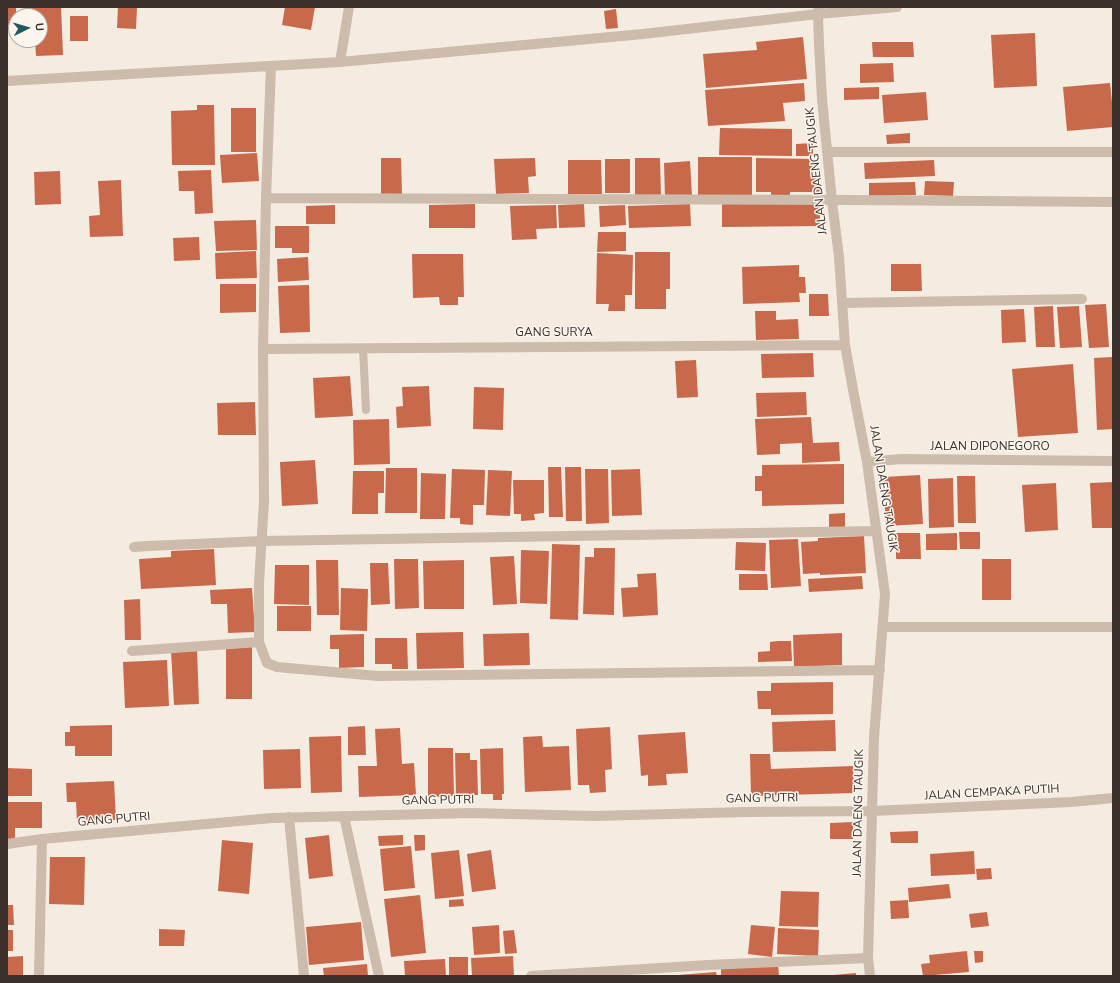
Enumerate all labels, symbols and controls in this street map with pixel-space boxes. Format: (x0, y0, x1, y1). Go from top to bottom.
north arrow (8, 8, 48, 48)
text: U (32, 22, 47, 32)
street label: JALAN DAENG TAUGIK (803, 107, 831, 235)
street label: GANG SURYA (515, 326, 593, 340)
street label: JALAN DAENG TAUGIK (866, 425, 900, 553)
street label: JALAN DIPONEGORO (930, 440, 1050, 454)
street label: JALAN DAENG TAUGIK (851, 749, 867, 877)
street label: JALAN CEMPAKA PUTIH (924, 782, 1060, 804)
street label: GANG PUTRI (725, 791, 799, 807)
street label: GANG PUTRI (401, 793, 475, 809)
street label: GANG PUTRI (77, 810, 151, 830)

